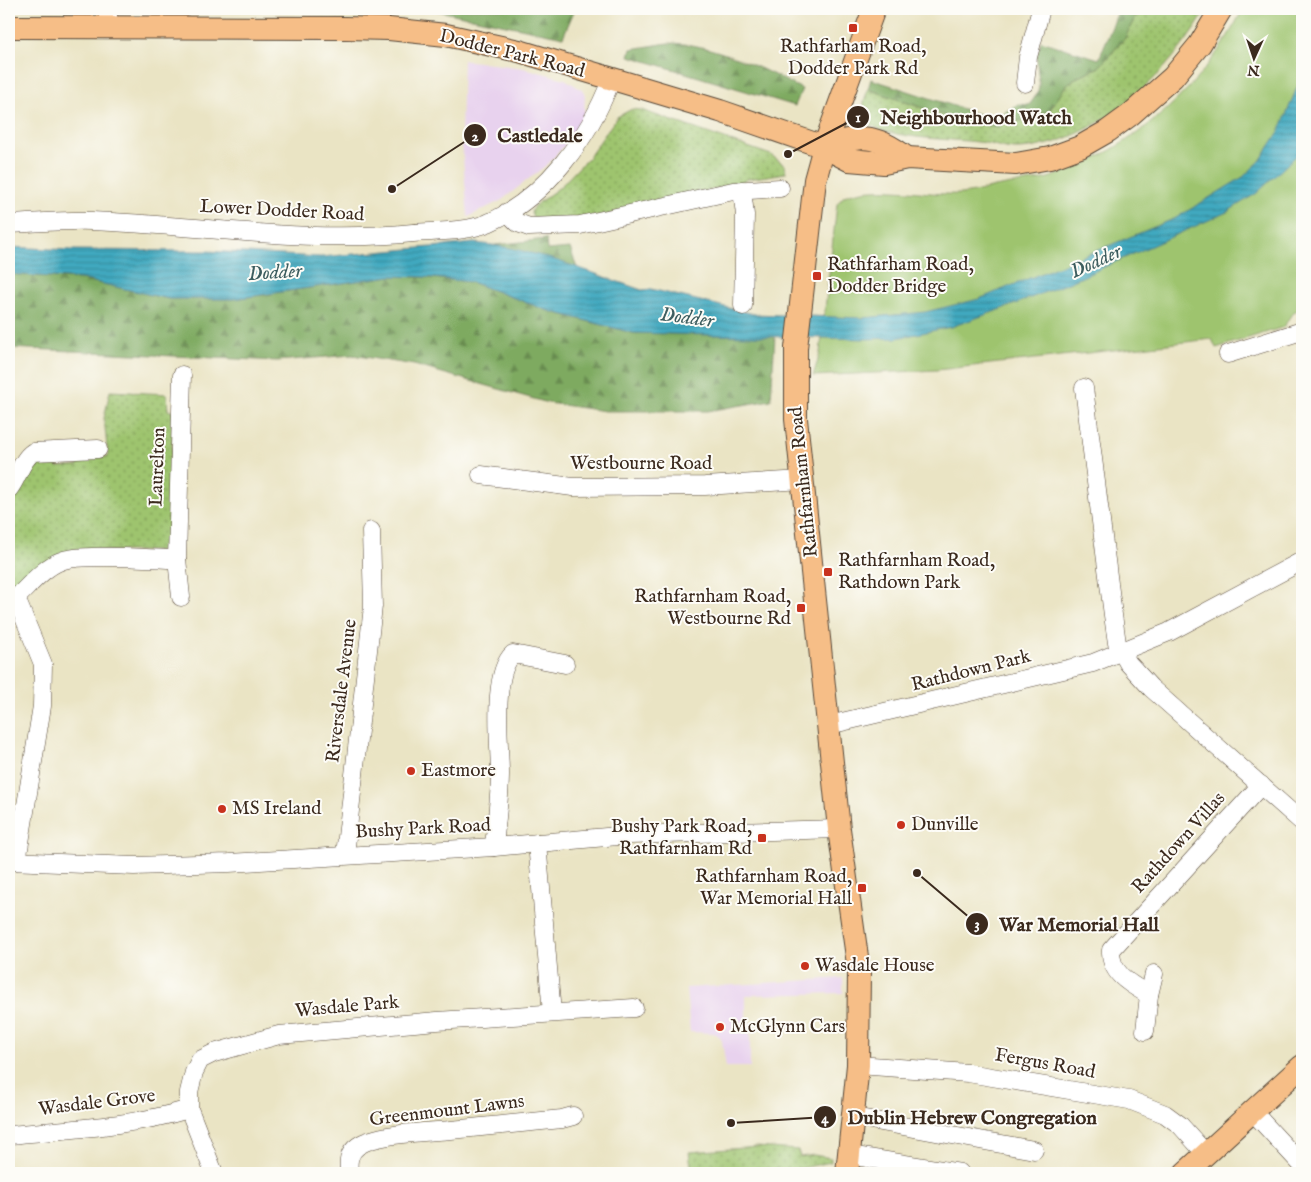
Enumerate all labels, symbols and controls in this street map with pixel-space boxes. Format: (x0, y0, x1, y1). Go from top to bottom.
marker: Rathfarham Road, Dodder Park Rd (847, 22, 859, 34)
street label: Dodder Park Road (437, 24, 588, 84)
north arrow (1228, 32, 1278, 82)
place label: Rathfarham Road, Dodder Park Rd (780, 35, 926, 81)
text: N (1247, 61, 1261, 79)
callout: Neighbourhood Watch (845, 99, 1082, 134)
text: Neighbourhood Watch (879, 106, 1072, 131)
text: 1 (855, 108, 861, 127)
callout: Castledale (463, 118, 593, 153)
text: Castledale (497, 124, 583, 149)
text: 2 (471, 127, 479, 146)
street label: Lower Dodder Road (199, 195, 366, 227)
water label: Dodder (1066, 239, 1127, 285)
place label: Rathfarham Road, Dodder Bridge (827, 253, 974, 299)
water label: Dodder (247, 259, 304, 287)
marker: Rathfarham Road, Dodder Bridge (811, 270, 823, 282)
water label: Dodder (659, 302, 716, 334)
street label: Rathfarnham Road (784, 405, 824, 559)
street label: Laurelton (145, 427, 171, 507)
street label: Westbourne Road (570, 452, 713, 476)
place label: Rathfarnham Road, Rathdown Park (838, 549, 995, 595)
marker: Rathfarnham Road, Rathdown Park (822, 566, 834, 578)
place label: Rathfarnham Road, Westbourne Rd (634, 585, 792, 631)
marker: Rathfarnham Road, Westbourne Rd (795, 602, 807, 614)
street label: Riversdale Avenue (321, 618, 363, 764)
street label: Rathdown Park (909, 644, 1034, 697)
place label: Eastmore (421, 759, 496, 783)
marker: Eastmore (405, 765, 417, 777)
street label: Rathdown Villas (1127, 787, 1231, 899)
place label: MS Ireland (232, 797, 322, 821)
marker: MS Ireland (216, 803, 228, 815)
street label: Bushy Park Road (355, 813, 492, 845)
place label: Dunville (911, 813, 979, 837)
place label: Bushy Park Road, Rathfarnham Rd (611, 815, 753, 861)
marker: Dunville (895, 819, 907, 831)
marker: Bushy Park Road, Rathfarnham Rd (756, 832, 768, 844)
place label: Rathfarnham Road, War Memorial Hall (695, 865, 853, 911)
marker: Rathfarnham Road, War Memorial Hall (856, 882, 868, 894)
callout: War Memorial Hall (964, 906, 1169, 941)
text: War Memorial Hall (998, 913, 1160, 938)
text: 3 (974, 915, 980, 934)
place label: Wasdale House (815, 954, 935, 978)
marker: Wasdale House (799, 960, 811, 972)
street label: Wasdale Park (294, 990, 401, 1023)
place label: McGlynn Cars (730, 1015, 845, 1039)
marker: McGlynn Cars (714, 1021, 726, 1033)
street label: Fergus Road (993, 1043, 1098, 1085)
street label: Wasdale Grove (37, 1084, 157, 1122)
street label: Greenmount Lawns (368, 1090, 526, 1132)
callout: Dublin Hebrew Congregation (812, 1100, 1107, 1135)
text: Dublin Hebrew Congregation (847, 1106, 1097, 1131)
text: 4 (821, 1109, 829, 1128)

